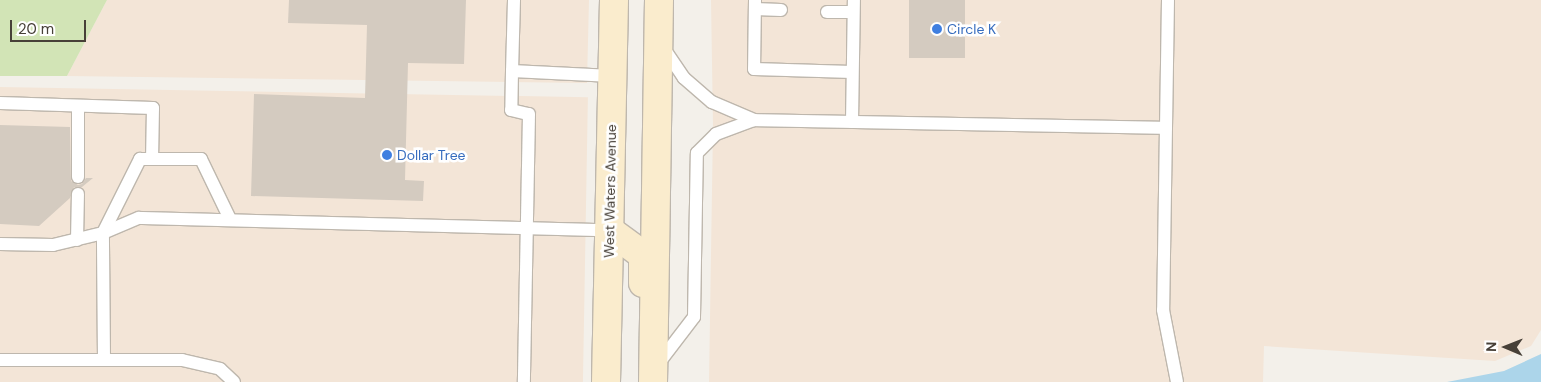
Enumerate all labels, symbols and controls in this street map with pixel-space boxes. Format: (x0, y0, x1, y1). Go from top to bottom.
scale bar (12, 10, 89, 42)
text: 20 m (18, 19, 54, 39)
place label: Circle K (947, 21, 996, 37)
marker: Circle K (931, 23, 943, 35)
street label: West Waters Avenue (600, 124, 620, 258)
place label: Dollar Tree (397, 147, 466, 163)
marker: Dollar Tree (381, 149, 393, 161)
north arrow (1481, 322, 1531, 372)
text: N (1482, 341, 1500, 352)

